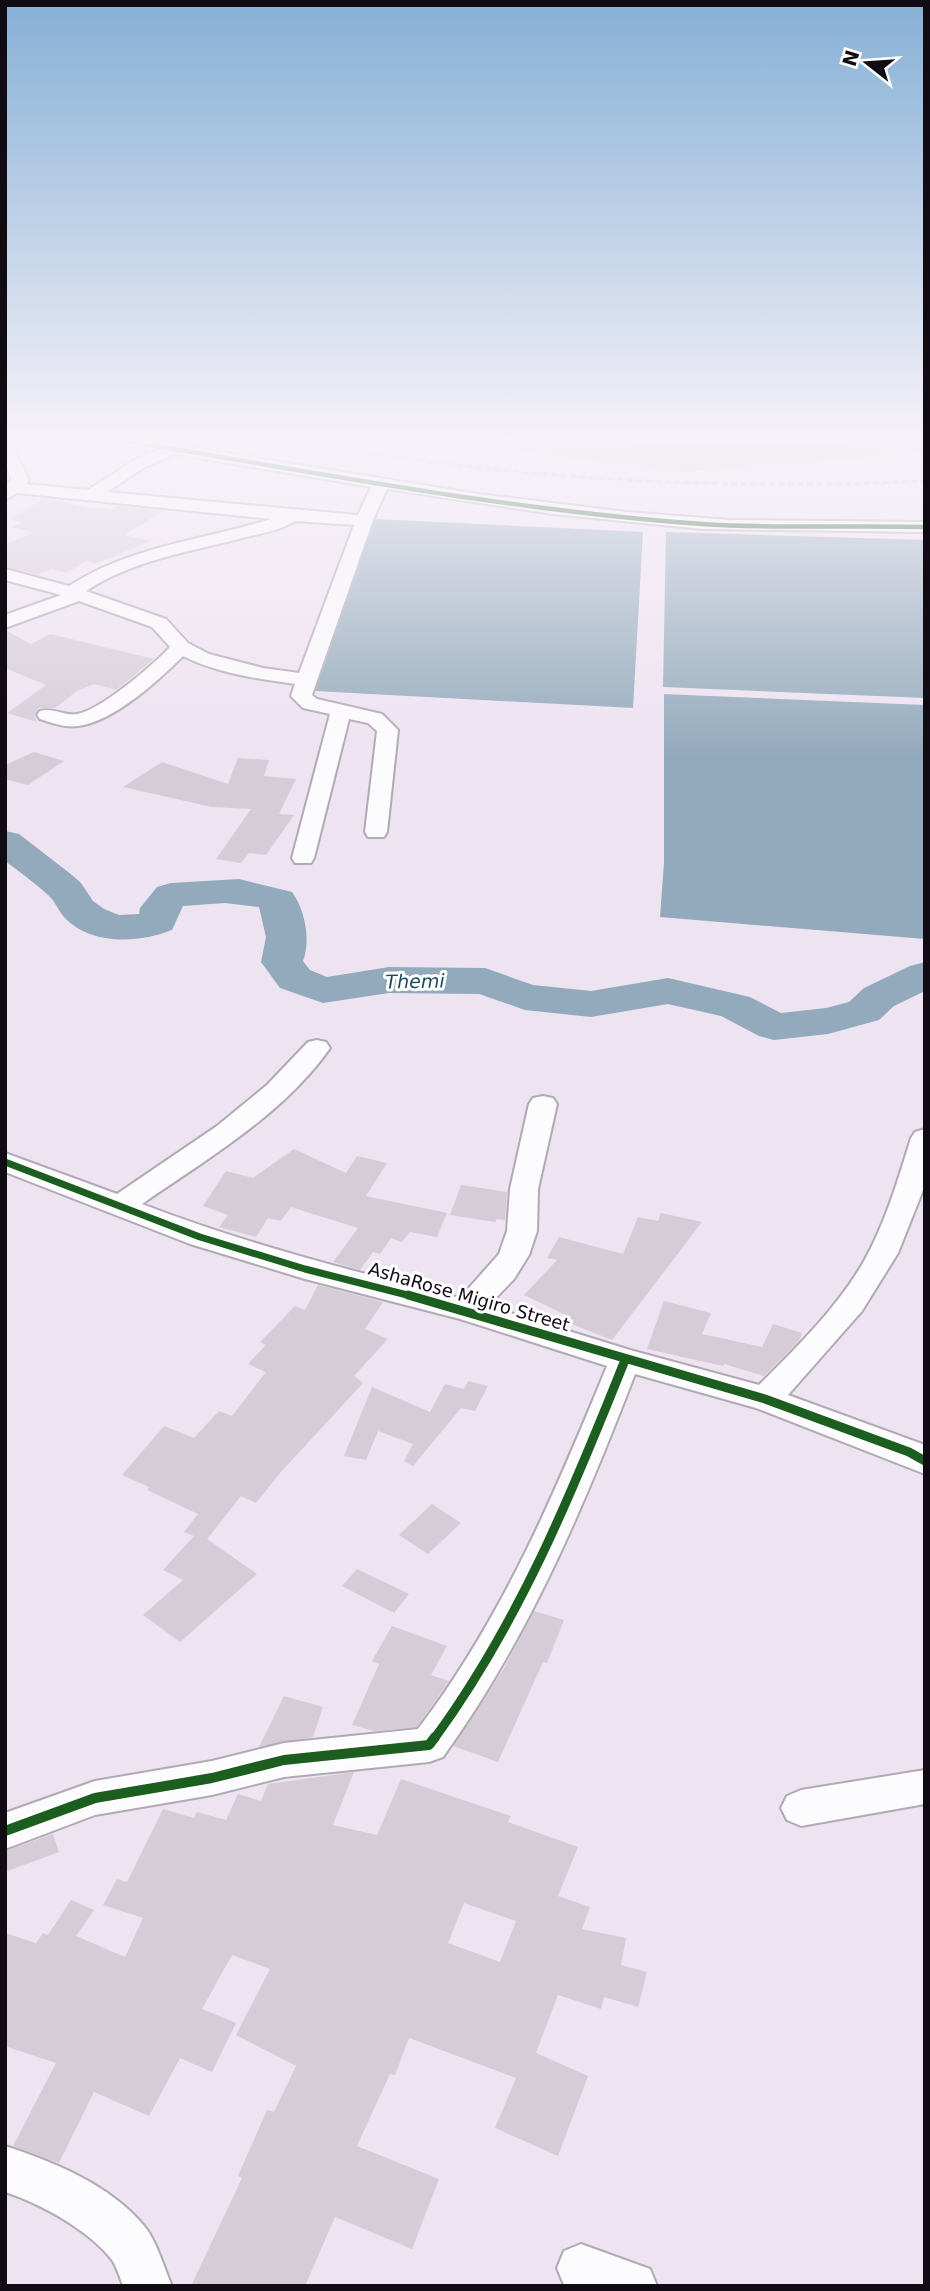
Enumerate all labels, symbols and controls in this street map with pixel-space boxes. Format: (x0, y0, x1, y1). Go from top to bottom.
north arrow (832, 28, 902, 98)
text: N (838, 47, 864, 69)
water label: Themi (385, 969, 445, 993)
street label: AshaRose Migiro Street (366, 1258, 572, 1335)

